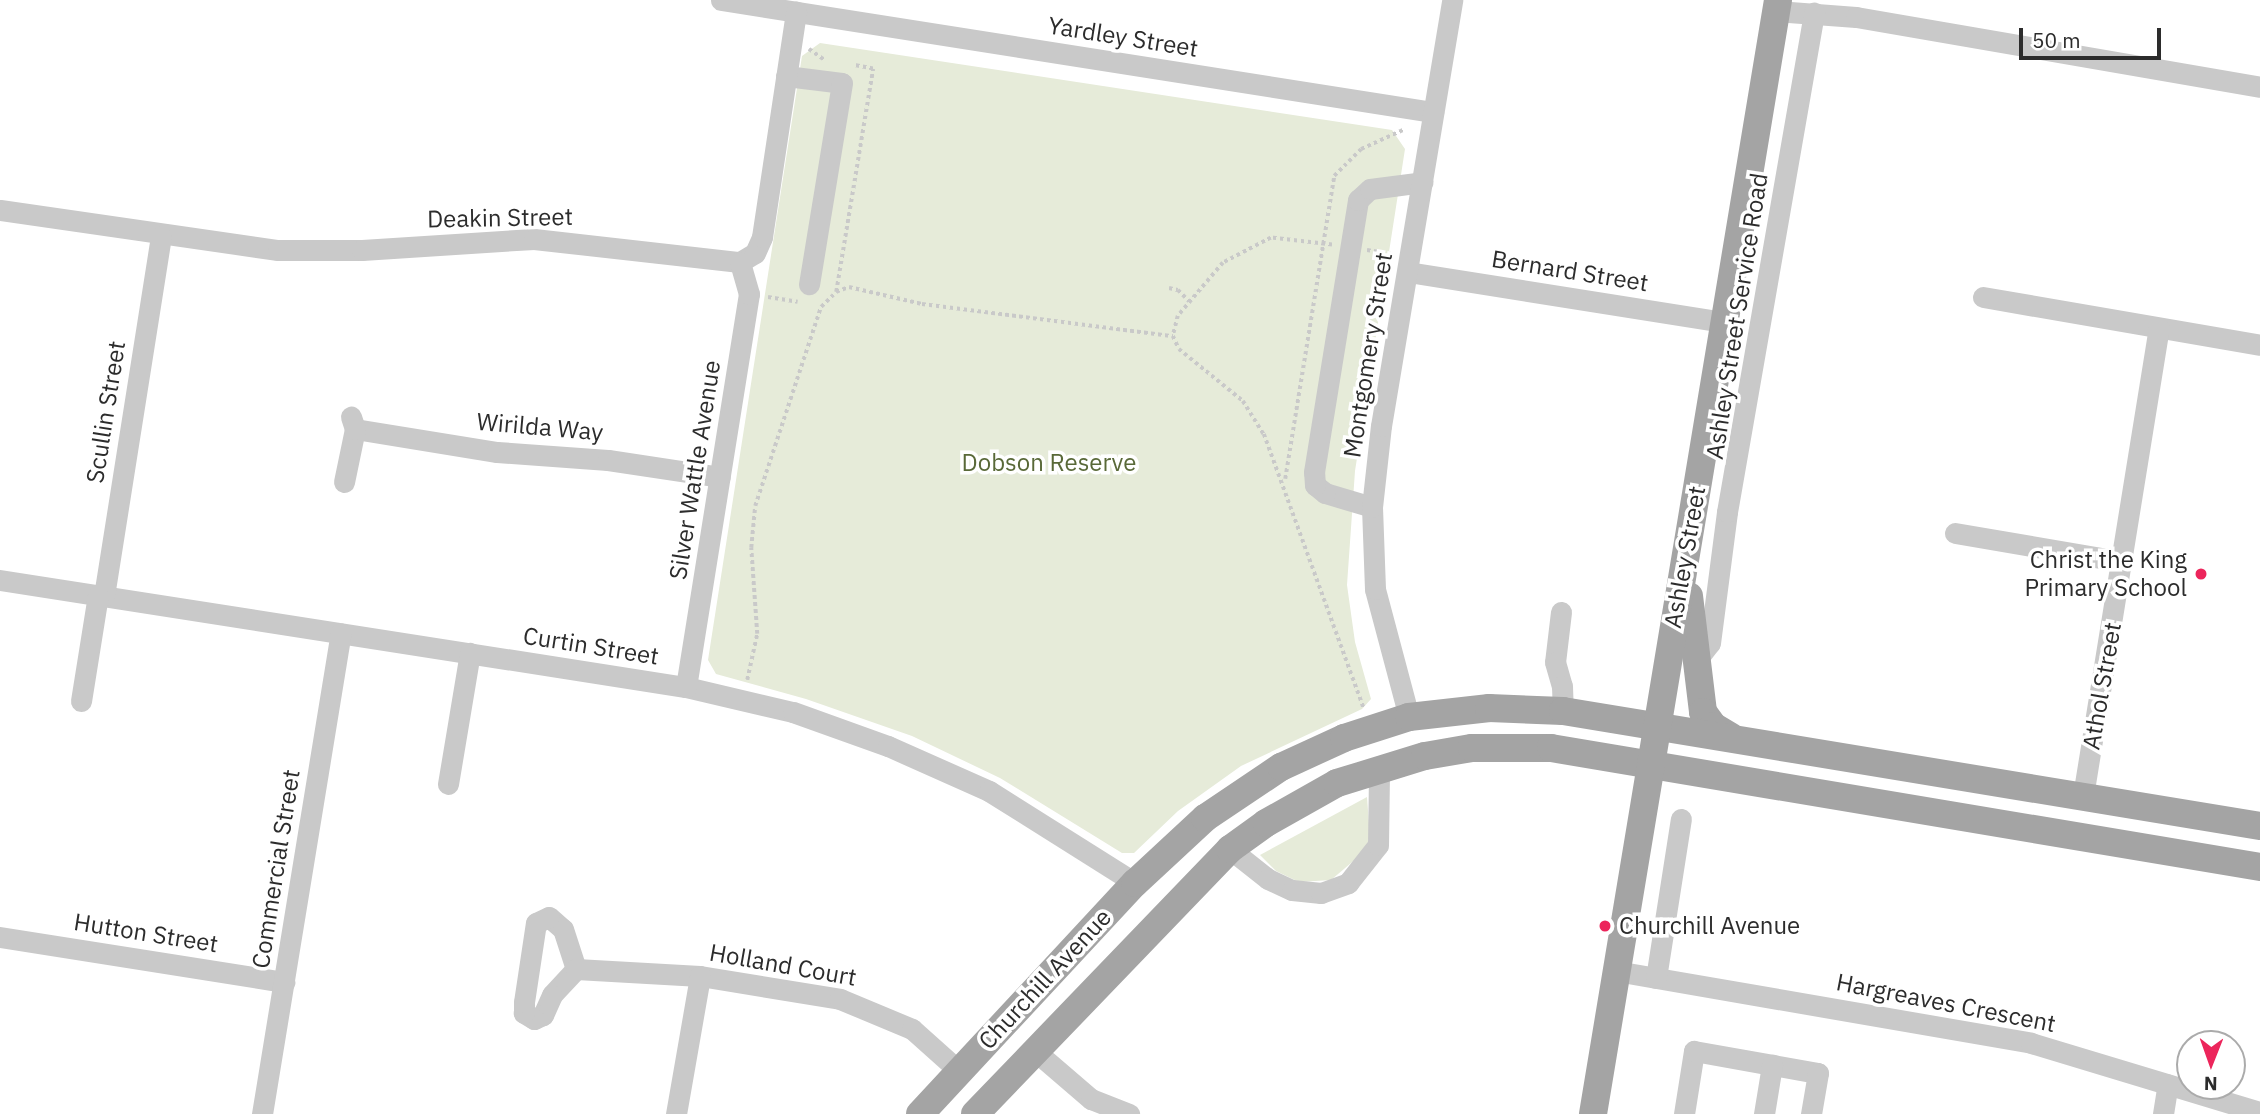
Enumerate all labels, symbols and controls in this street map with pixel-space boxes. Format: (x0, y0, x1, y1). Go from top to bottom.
street label: Yardley Street (1046, 11, 1200, 63)
scale bar (2022, 14, 2164, 58)
text: 50 m (2032, 26, 2081, 54)
street label: Ashley Street Service Road (1700, 171, 1774, 461)
street label: Deakin Street (427, 202, 573, 234)
street label: Bernard Street (1490, 244, 1650, 298)
street label: Montgomery Street (1338, 250, 1398, 460)
street label: Scullin Street (81, 339, 131, 485)
street label: Silver Wattle Avenue (663, 358, 727, 582)
street label: Wirilda Way (476, 407, 604, 447)
park label: Dobson Reserve (962, 449, 1136, 477)
street label: Ashley Street (1658, 484, 1712, 630)
place label: Christ the King Primary School (2024, 546, 2187, 602)
marker: Christ the King Primary School (2193, 566, 2209, 582)
street label: Athol Street (2077, 620, 2127, 752)
street label: Curtin Street (521, 621, 661, 671)
street label: Commercial Street (246, 767, 306, 971)
street label: Churchill Avenue (973, 903, 1117, 1055)
street label: Hutton Street (72, 907, 220, 959)
place label: Churchill Avenue (1619, 912, 1800, 940)
marker: Churchill Avenue (1597, 918, 1613, 934)
street label: Holland Court (707, 938, 859, 992)
street label: Hargreaves Crescent (1834, 968, 2058, 1038)
north arrow (2176, 1030, 2246, 1100)
text: N (2204, 1072, 2218, 1096)

